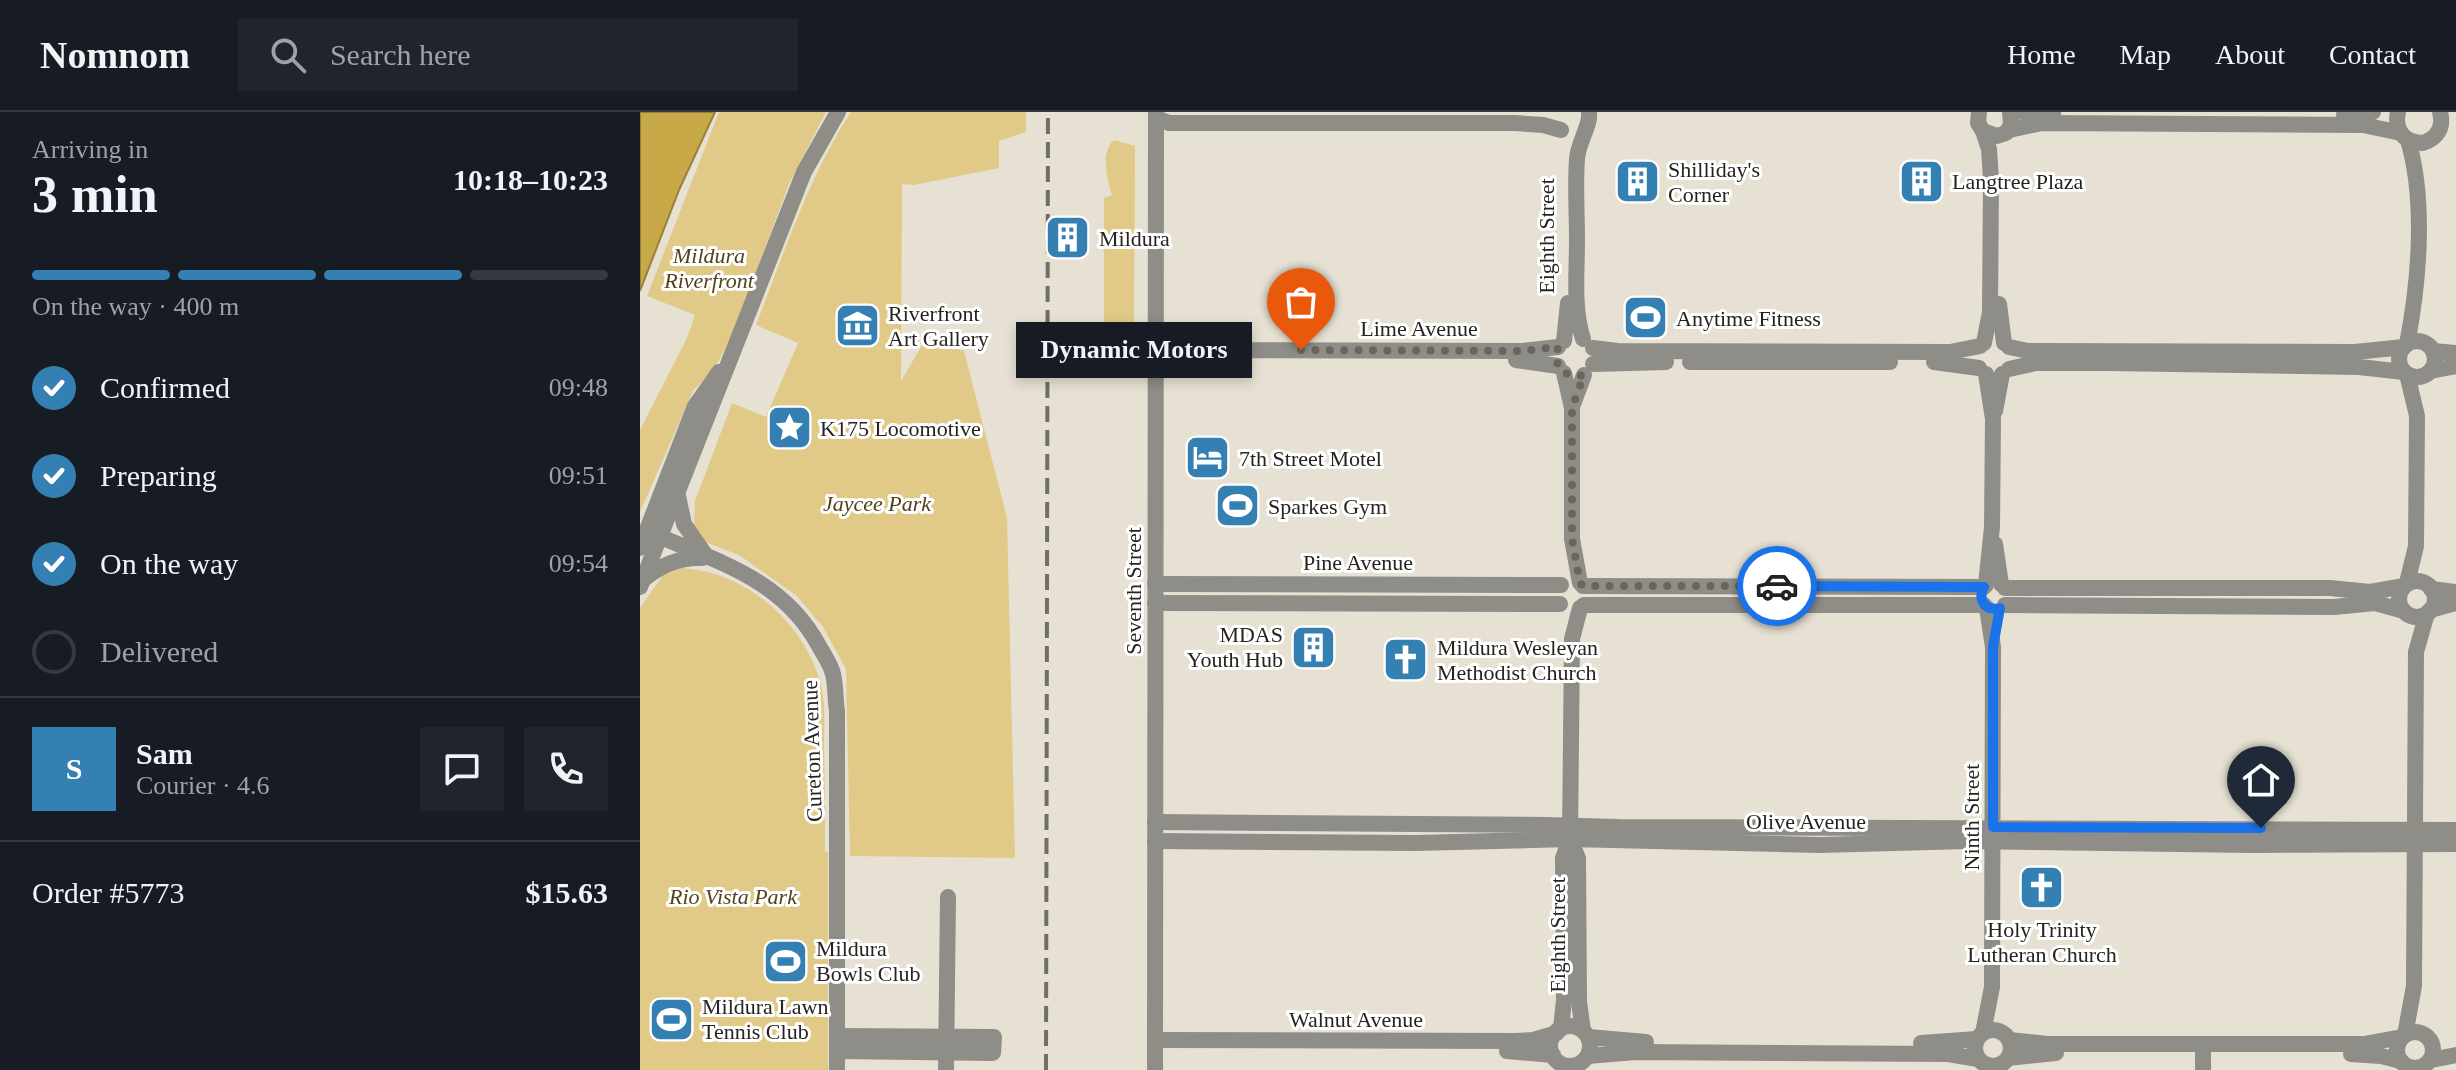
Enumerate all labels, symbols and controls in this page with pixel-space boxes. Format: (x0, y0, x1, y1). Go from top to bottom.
search box (238, 19, 798, 91)
icon: search (266, 33, 310, 77)
text: Nomnom (40, 34, 190, 76)
text: Search here (330, 38, 471, 71)
text: Home (2007, 39, 2076, 70)
text: Map (2120, 39, 2171, 70)
text: About (2215, 39, 2285, 70)
text: Contact (2329, 39, 2416, 70)
text: Arriving in (32, 135, 148, 164)
place label: Shilliday's Corner (1668, 157, 1760, 207)
building icon: Langtree Plaza (1897, 157, 1945, 205)
building icon: Shilliday's Corner (1613, 158, 1661, 206)
text: 10:18–10:23 (453, 163, 608, 196)
text: 3 min (32, 166, 158, 223)
place label: Langtree Plaza (1952, 169, 2084, 194)
street label: Eighth Street (1534, 178, 1559, 294)
building icon: Mildura (1044, 214, 1092, 262)
place label: Mildura (1099, 226, 1170, 251)
park label: Mildura Riverfront (663, 243, 755, 293)
pin (1267, 268, 1335, 350)
icon: bag (1279, 280, 1323, 324)
text: On the way · 400 m (32, 292, 239, 321)
sports icon: Anytime Fitness (1621, 294, 1669, 342)
place label: Riverfront Art Gallery (888, 301, 989, 351)
museum icon: Riverfront Art Gallery (833, 302, 881, 350)
place label: Anytime Fitness (1676, 306, 1821, 331)
street label: Lime Avenue (1360, 316, 1478, 341)
callout: Dynamic Motors (1017, 322, 1253, 378)
text: Dynamic Motors (1040, 335, 1228, 364)
icon: check (32, 366, 76, 410)
text: Confirmed (100, 371, 230, 404)
text: 09:48 (549, 373, 608, 402)
place icon: K175 Locomotive (765, 404, 813, 452)
place label: K175 Locomotive (820, 416, 981, 441)
hotel icon: 7th Street Motel (1184, 434, 1232, 482)
place label: 7th Street Motel (1239, 446, 1382, 471)
icon: check (32, 454, 76, 498)
text: Preparing (100, 459, 217, 492)
text: 09:51 (549, 461, 608, 490)
sports icon: Sparkes Gym (1213, 482, 1261, 530)
park label: Jaycee Park (823, 491, 932, 516)
place label: Sparkes Gym (1268, 494, 1387, 519)
street label: Seventh Street (1121, 527, 1146, 655)
icon: check (32, 542, 76, 586)
courier (1737, 546, 1817, 626)
text: On the way (100, 547, 238, 580)
text: 09:54 (549, 549, 608, 578)
street label: Pine Avenue (1303, 550, 1413, 575)
icon: car (1755, 564, 1799, 608)
place label: MDAS Youth Hub (1187, 622, 1283, 672)
building icon: MDAS Youth Hub (1290, 623, 1338, 671)
text: Delivered (100, 635, 218, 668)
place label: Mildura Wesleyan Methodist Church (1437, 635, 1598, 685)
church icon: Mildura Wesleyan Methodist Church (1382, 636, 1430, 684)
street label: Cureton Avenue (797, 680, 827, 822)
button: chat (420, 727, 504, 811)
button: phone (524, 727, 608, 811)
text: Sam (136, 737, 193, 770)
pin (2227, 746, 2295, 828)
text: S (66, 752, 82, 785)
icon: home (2239, 758, 2283, 802)
street label: Ninth Street (1959, 764, 1984, 870)
text: Courier · 4.6 (136, 771, 270, 800)
street label: Olive Avenue (1746, 809, 1866, 834)
church icon: Holy Trinity Lutheran Church (2018, 864, 2066, 912)
text: Order #5773 (32, 876, 184, 909)
text: $15.63 (526, 876, 608, 909)
street label: Eighth Street (1545, 877, 1570, 993)
park label: Rio Vista Park (668, 884, 798, 909)
place label: Holy Trinity Lutheran Church (1967, 917, 2117, 967)
place label: Mildura Bowls Club (816, 936, 921, 986)
sports icon: Mildura Bowls Club (761, 937, 809, 985)
place label: Mildura Lawn Tennis Club (702, 994, 828, 1044)
sports icon: Mildura Lawn Tennis Club (647, 995, 695, 1043)
street label: Walnut Avenue (1289, 1007, 1423, 1032)

